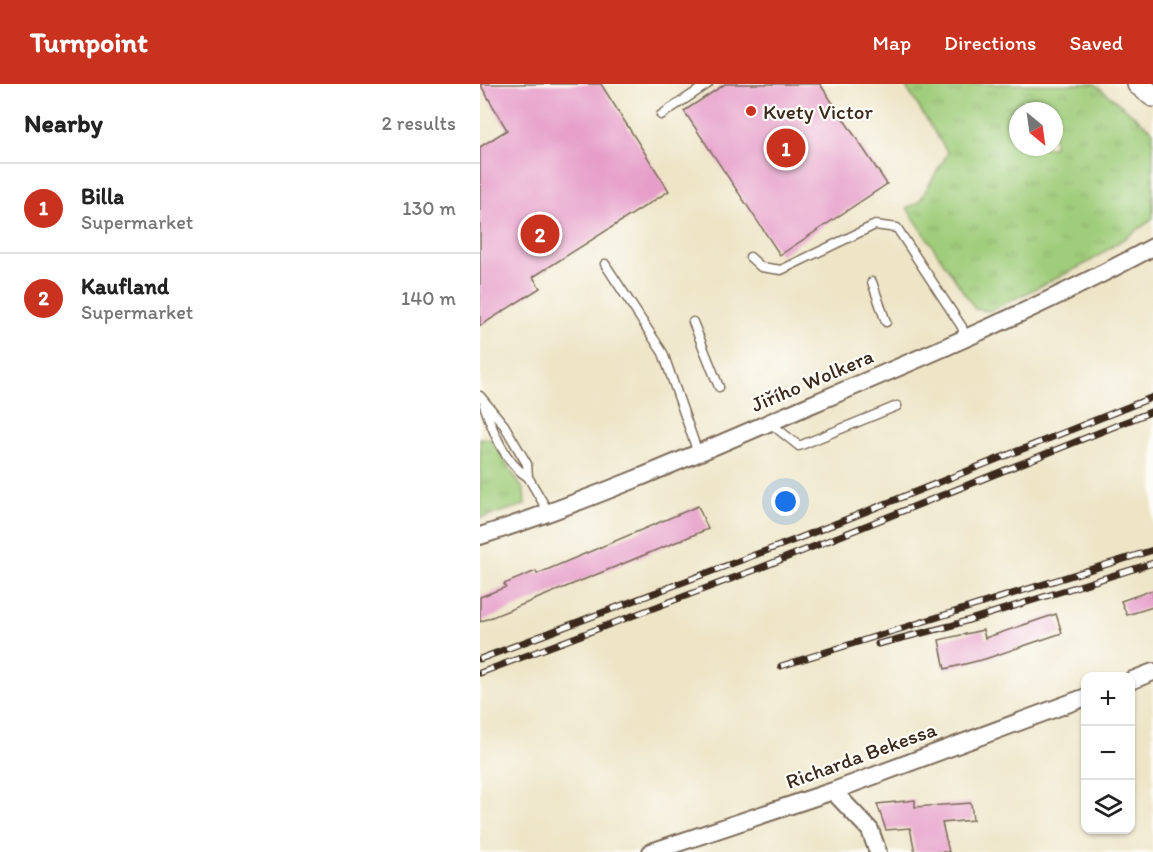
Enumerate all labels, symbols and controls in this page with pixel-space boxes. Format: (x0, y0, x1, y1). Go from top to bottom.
text: Turnpoint (30, 25, 148, 59)
text: Map (873, 30, 911, 55)
text: Directions (944, 30, 1036, 55)
text: Saved (1069, 30, 1123, 55)
place label: Kvety Victor (763, 99, 873, 124)
north arrow (1009, 102, 1063, 156)
marker: Kvety Victor (744, 104, 758, 118)
text: Nearby (24, 107, 103, 139)
text: 2 results (382, 111, 456, 135)
pin: 1 (766, 126, 806, 170)
text: Billa (81, 183, 124, 210)
text: 1 (39, 196, 48, 220)
text: 130 m (402, 196, 456, 220)
text: Supermarket (81, 210, 193, 234)
pin: 2 (520, 212, 560, 256)
text: Kaufland (81, 273, 169, 300)
text: 2 (38, 286, 49, 310)
text: 140 m (401, 286, 456, 310)
text: Supermarket (81, 300, 193, 324)
street label: Jiřího Wolkera (747, 343, 877, 417)
your location (771, 487, 800, 516)
map controls (1081, 672, 1135, 834)
button: + (1081, 672, 1135, 726)
street label: Richarda Bekessa (782, 716, 940, 794)
button: − (1081, 726, 1135, 780)
button: layers (1081, 780, 1135, 834)

